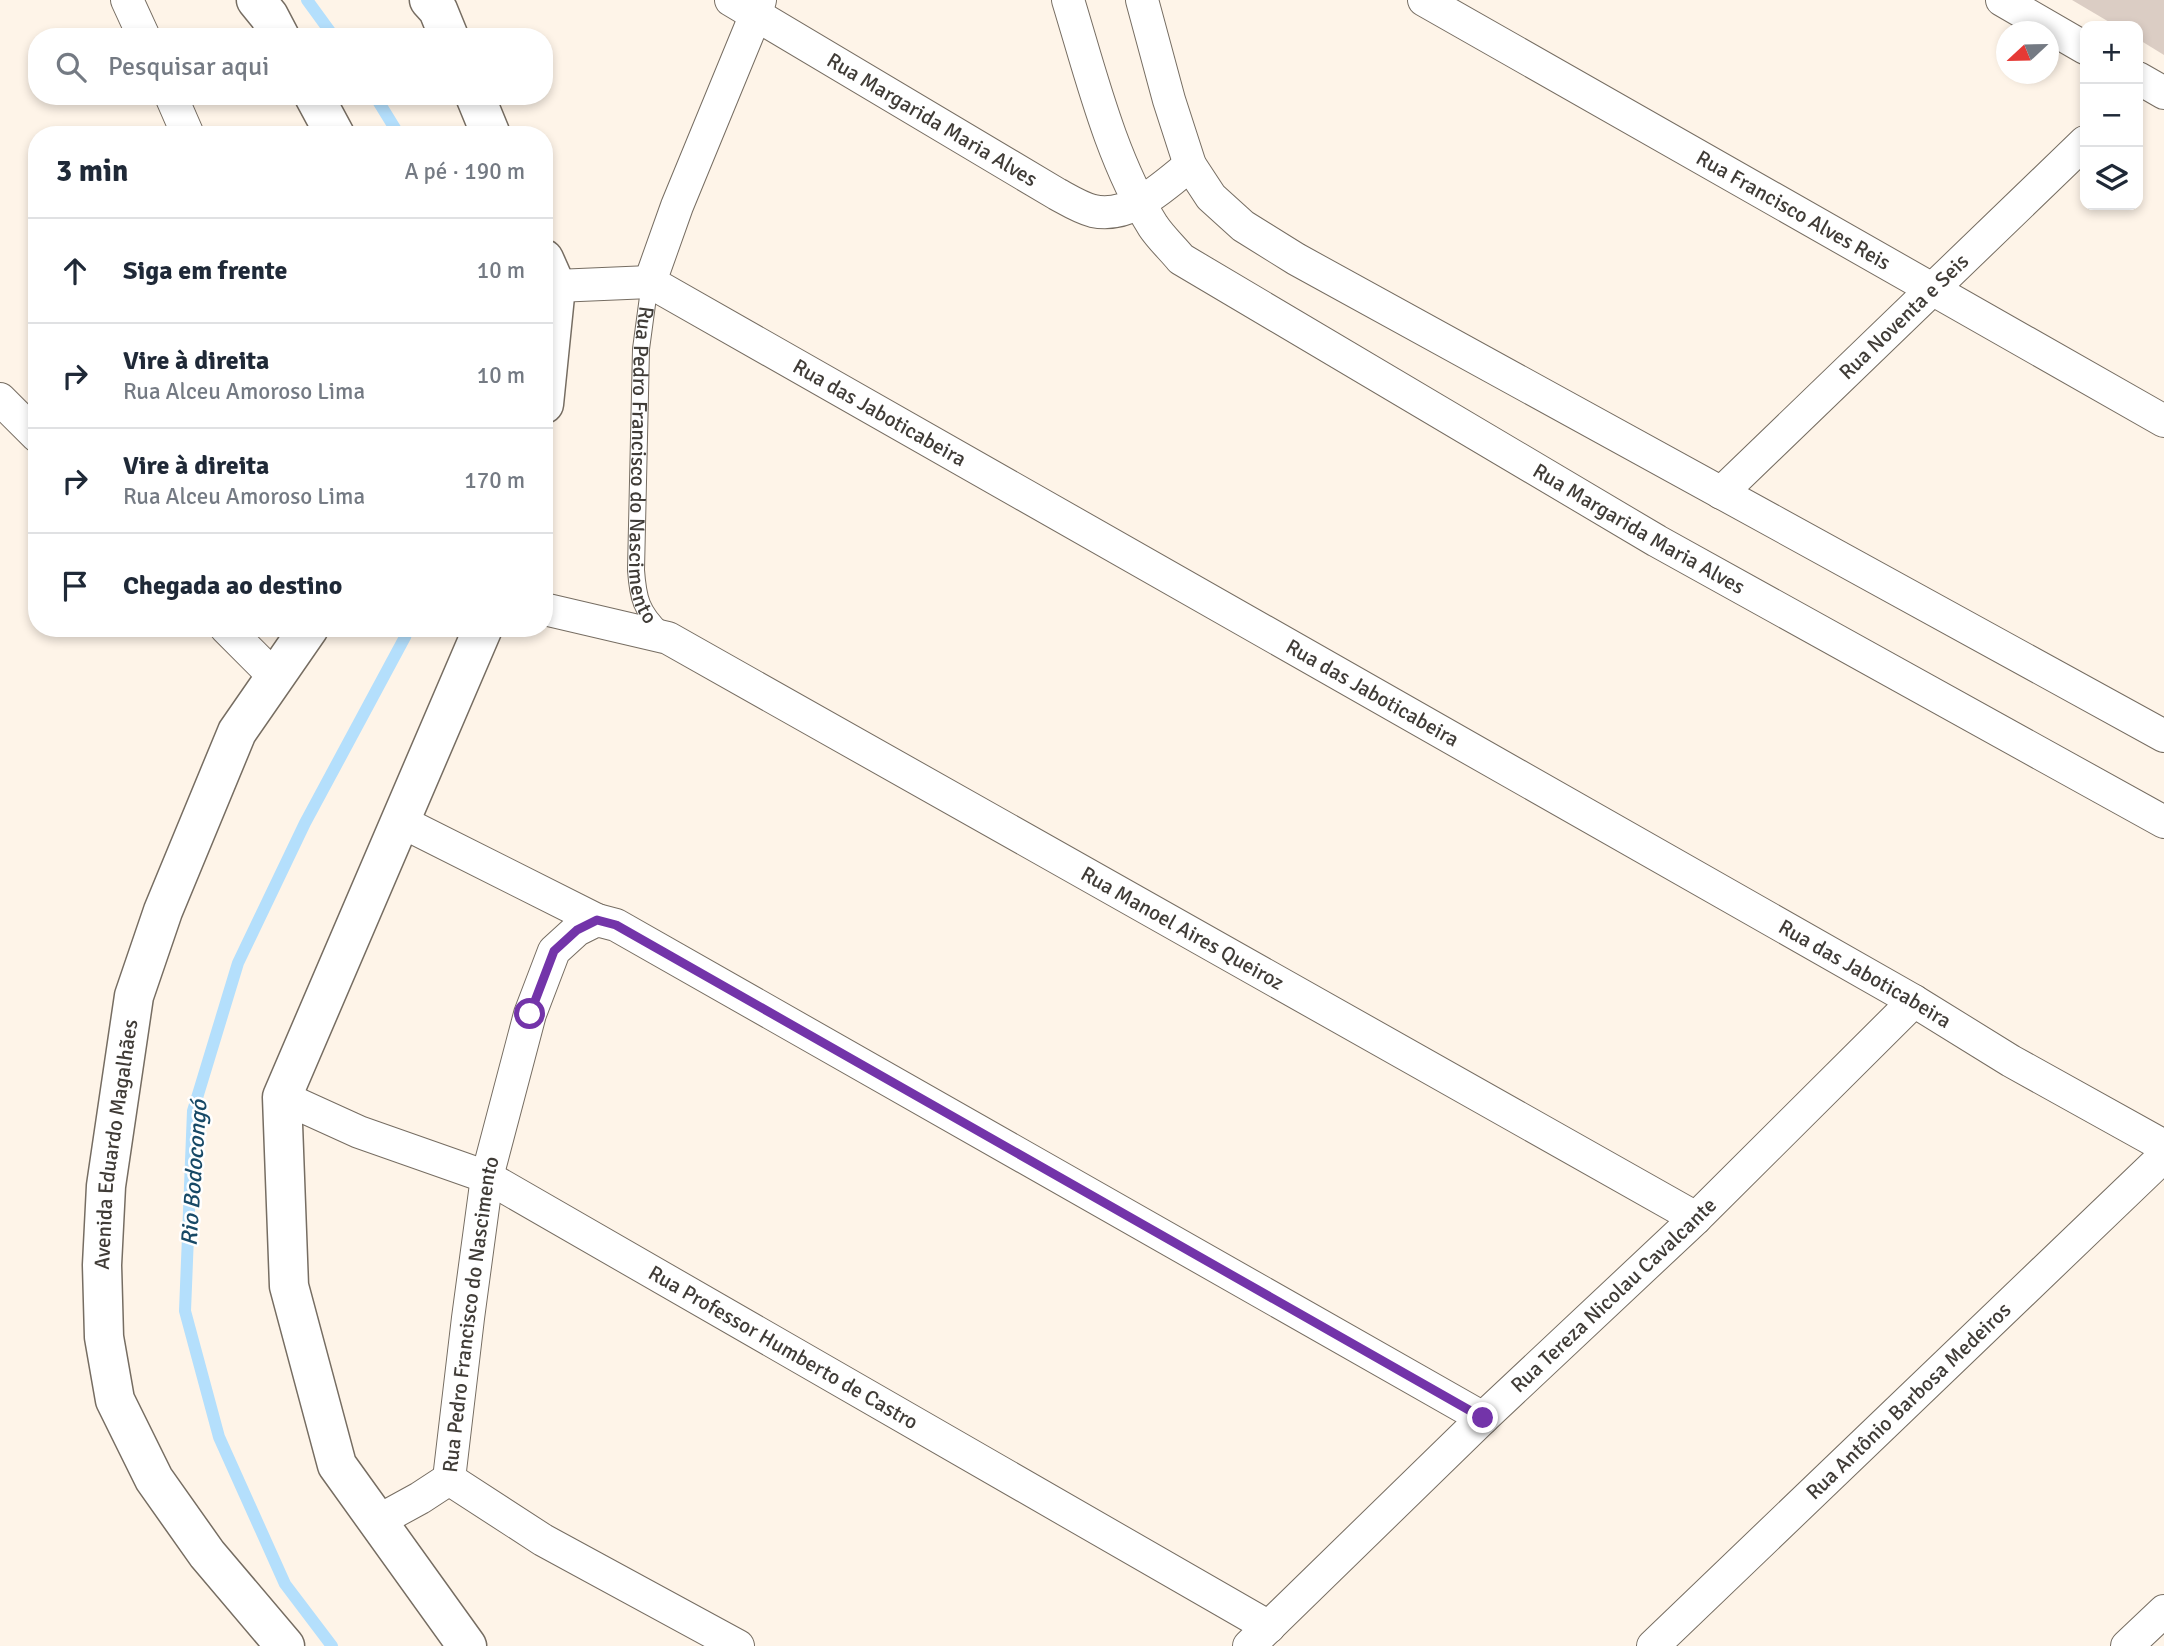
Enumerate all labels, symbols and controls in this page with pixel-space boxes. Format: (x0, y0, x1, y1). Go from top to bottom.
north arrow (1996, 21, 2059, 84)
map controls (2080, 21, 2143, 210)
button: + (2080, 21, 2143, 84)
search box (28, 28, 553, 105)
street label: Rua Margarida Maria Alves (822, 47, 1042, 192)
icon: search (52, 48, 90, 86)
text: Pesquisar aqui (108, 51, 269, 83)
button: − (2080, 84, 2143, 147)
street label: Rua Francisco Alves Reis (1692, 145, 1895, 276)
button: layers (2080, 147, 2143, 210)
text: 3 min (56, 153, 128, 190)
text: A pé · 190 m (404, 157, 525, 186)
street label: Rua Noventa e Seis (1834, 248, 1974, 385)
icon: ahead (56, 252, 94, 290)
text: Siga em frente (123, 255, 287, 287)
text: 10 m (477, 256, 525, 285)
street label: Rua Pedro Francisco do Nascimento (623, 305, 663, 629)
text: Vire à direita (123, 345, 269, 377)
street label: Rua das Jaboticabeira (788, 353, 971, 472)
icon: right (56, 357, 94, 395)
text: 10 m (477, 361, 525, 390)
text: Rua Alceu Amoroso Lima (123, 377, 365, 406)
text: Vire à direita (123, 450, 269, 482)
street label: Rua Margarida Maria Alves (1528, 457, 1749, 600)
icon: right (56, 462, 94, 500)
text: 170 m (464, 466, 525, 495)
text: Rua Alceu Amoroso Lima (123, 482, 365, 511)
icon: arrive (56, 567, 94, 605)
text: Chegada ao destino (123, 570, 342, 602)
street label: Rua das Jaboticabeira (1281, 633, 1464, 753)
street label: Rua Manoel Aires Queiroz (1076, 861, 1289, 996)
street label: Rua das Jaboticabeira (1774, 914, 1956, 1034)
route start (514, 998, 545, 1029)
street label: Avenida Eduardo Magalhães (89, 1017, 143, 1270)
water label: Rio Bodocongó (174, 1097, 214, 1247)
street label: Rua Pedro Francisco do Nascimento (437, 1153, 505, 1474)
street label: Rua Tereza Nicolau Cavalcante (1505, 1192, 1722, 1398)
street label: Rua Professor Humberto de Castro (644, 1260, 923, 1435)
street label: Rua Antônio Barbosa Medeiros (1801, 1297, 2016, 1505)
route end (1467, 1402, 1498, 1433)

